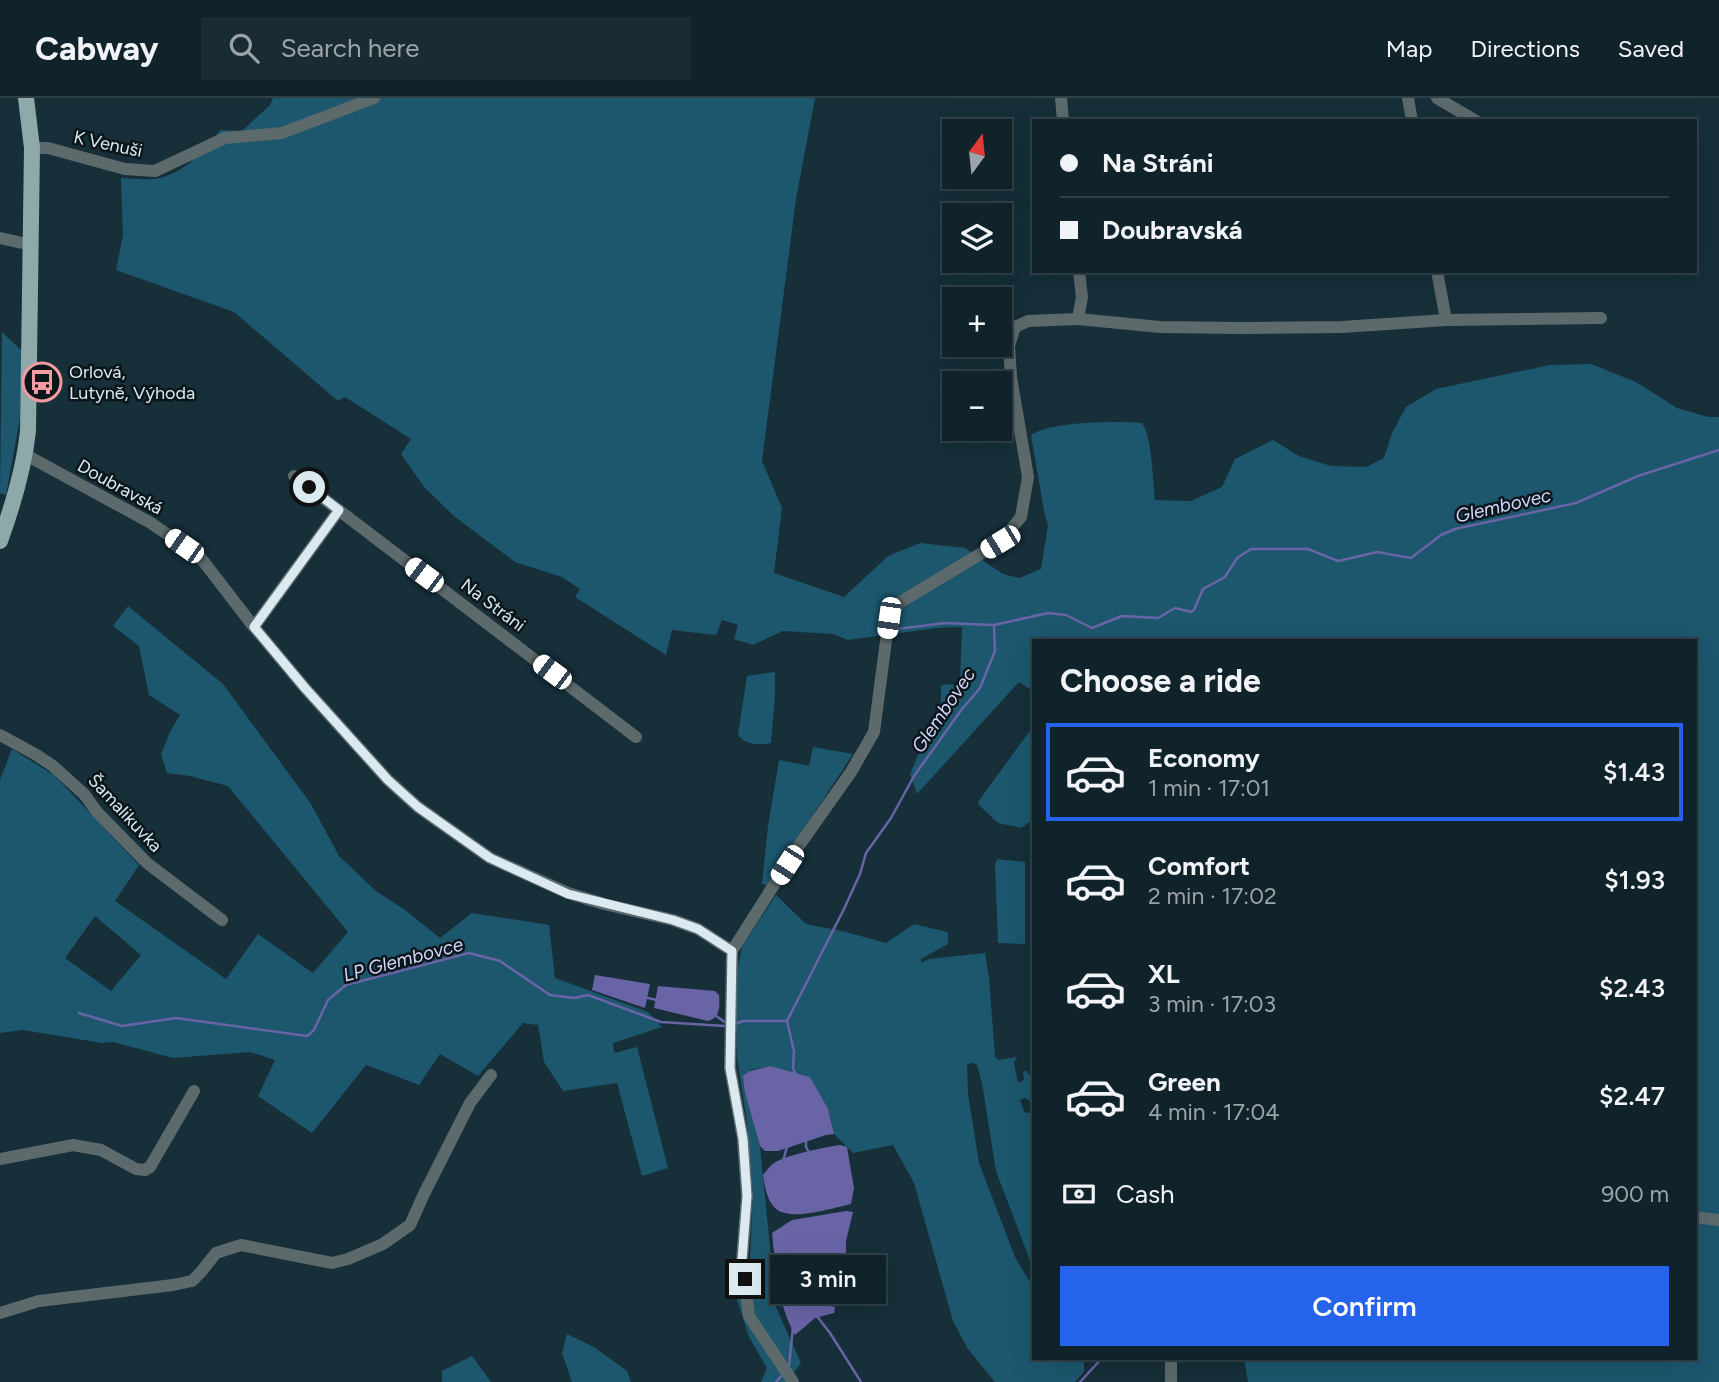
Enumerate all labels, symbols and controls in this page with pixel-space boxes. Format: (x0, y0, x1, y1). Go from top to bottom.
search box (201, 17, 691, 80)
text: Cabway (35, 29, 159, 68)
icon: search (225, 29, 263, 67)
text: Search here (281, 32, 420, 64)
text: Map (1386, 34, 1432, 63)
text: Directions (1470, 34, 1580, 63)
text: Saved (1618, 34, 1684, 63)
north arrow (942, 119, 1012, 189)
map controls (942, 119, 1012, 441)
street label: K Venuši (72, 126, 144, 162)
text: Na Stráni (1102, 147, 1214, 179)
button: layers (942, 203, 1012, 273)
text: Doubravská (1102, 214, 1243, 246)
button: + (942, 287, 1012, 357)
bus stop icon: Orlová, Lutyně, Výhoda (21, 361, 63, 403)
place label: Orlová, Lutyně, Výhoda (69, 361, 195, 404)
button: − (942, 371, 1012, 441)
street label: Doubravská (74, 455, 166, 519)
route start (293, 471, 325, 503)
water label: Glembovec (1453, 483, 1554, 528)
car (977, 522, 1024, 562)
car (161, 525, 208, 567)
car (401, 554, 448, 596)
street label: Na Stráni (456, 574, 530, 636)
car (876, 596, 903, 640)
car (529, 651, 576, 693)
text: Choose a ride (1060, 662, 1261, 700)
water label: Glembovec (907, 663, 981, 757)
icon: car (1064, 741, 1127, 804)
text: Economy (1148, 742, 1260, 774)
text: $1.43 (1603, 756, 1665, 788)
street label: Šamalikuvka (83, 769, 167, 857)
text: 1 min · 17:01 (1148, 774, 1270, 802)
car (767, 842, 808, 888)
icon: car (1064, 849, 1127, 912)
text: Comfort (1148, 850, 1250, 882)
text: $1.93 (1604, 864, 1665, 896)
text: 2 min · 17:02 (1148, 882, 1277, 910)
water label: LP Glembovce (341, 932, 466, 987)
icon: car (1064, 957, 1127, 1020)
text: XL (1148, 958, 1180, 990)
text: $2.43 (1599, 972, 1665, 1004)
text: 3 min · 17:03 (1148, 990, 1276, 1018)
icon: car (1064, 1065, 1127, 1128)
text: Green (1148, 1066, 1221, 1098)
text: $2.47 (1599, 1080, 1665, 1112)
text: 4 min · 17:04 (1148, 1098, 1280, 1126)
icon: cash (1060, 1175, 1098, 1213)
text: Cash (1116, 1178, 1175, 1210)
text: 900 m (1601, 1180, 1669, 1208)
callout: 3 min (770, 1254, 885, 1304)
route end (729, 1263, 761, 1295)
text: 3 min (800, 1265, 856, 1293)
button: Confirm (1060, 1266, 1669, 1346)

